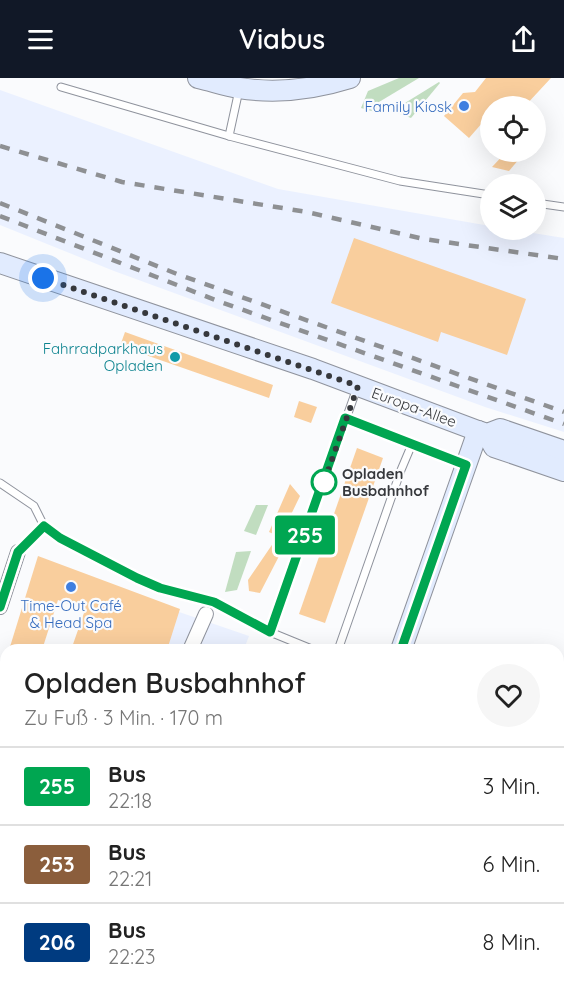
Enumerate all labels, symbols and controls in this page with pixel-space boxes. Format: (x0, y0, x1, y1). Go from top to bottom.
text: Viabus (239, 22, 325, 56)
icon: menu (24, 23, 57, 56)
icon: share (507, 23, 540, 56)
map controls (480, 96, 546, 240)
button: locate (480, 96, 546, 162)
place label: Family Kiosk (365, 97, 452, 116)
marker: Family Kiosk (457, 99, 471, 113)
button: layers (480, 174, 546, 240)
your location (28, 263, 58, 293)
place label: Fahrradparkhaus Opladen (43, 339, 163, 375)
marker: Fahrradparkhaus Opladen (168, 350, 182, 364)
street label: Europa-Allee (369, 383, 459, 431)
place label: Opladen Busbahnhof (342, 464, 430, 500)
marker: Opladen Busbahnhof (311, 469, 337, 495)
line badge: 255 (270, 516, 340, 554)
text: 255 (287, 522, 323, 548)
marker: Time-Out Café & Head Spa (64, 580, 78, 594)
place label: Time-Out Café & Head Spa (20, 596, 122, 632)
button: heart (477, 664, 540, 727)
text: Opladen Busbahnhof (24, 665, 306, 700)
text: Zu Fuß · 3 Min. · 170 m (24, 705, 223, 730)
text: Bus (108, 760, 146, 788)
text: 3 Min. (483, 772, 540, 800)
text: 255 (39, 773, 75, 799)
text: 22:18 (108, 788, 152, 813)
text: Bus (108, 838, 146, 866)
text: 6 Min. (483, 850, 540, 878)
text: 253 (39, 851, 75, 877)
text: 22:21 (108, 866, 152, 891)
text: Bus (108, 916, 146, 944)
text: 8 Min. (483, 928, 540, 956)
text: 206 (39, 929, 75, 955)
text: 22:23 (108, 944, 155, 969)

